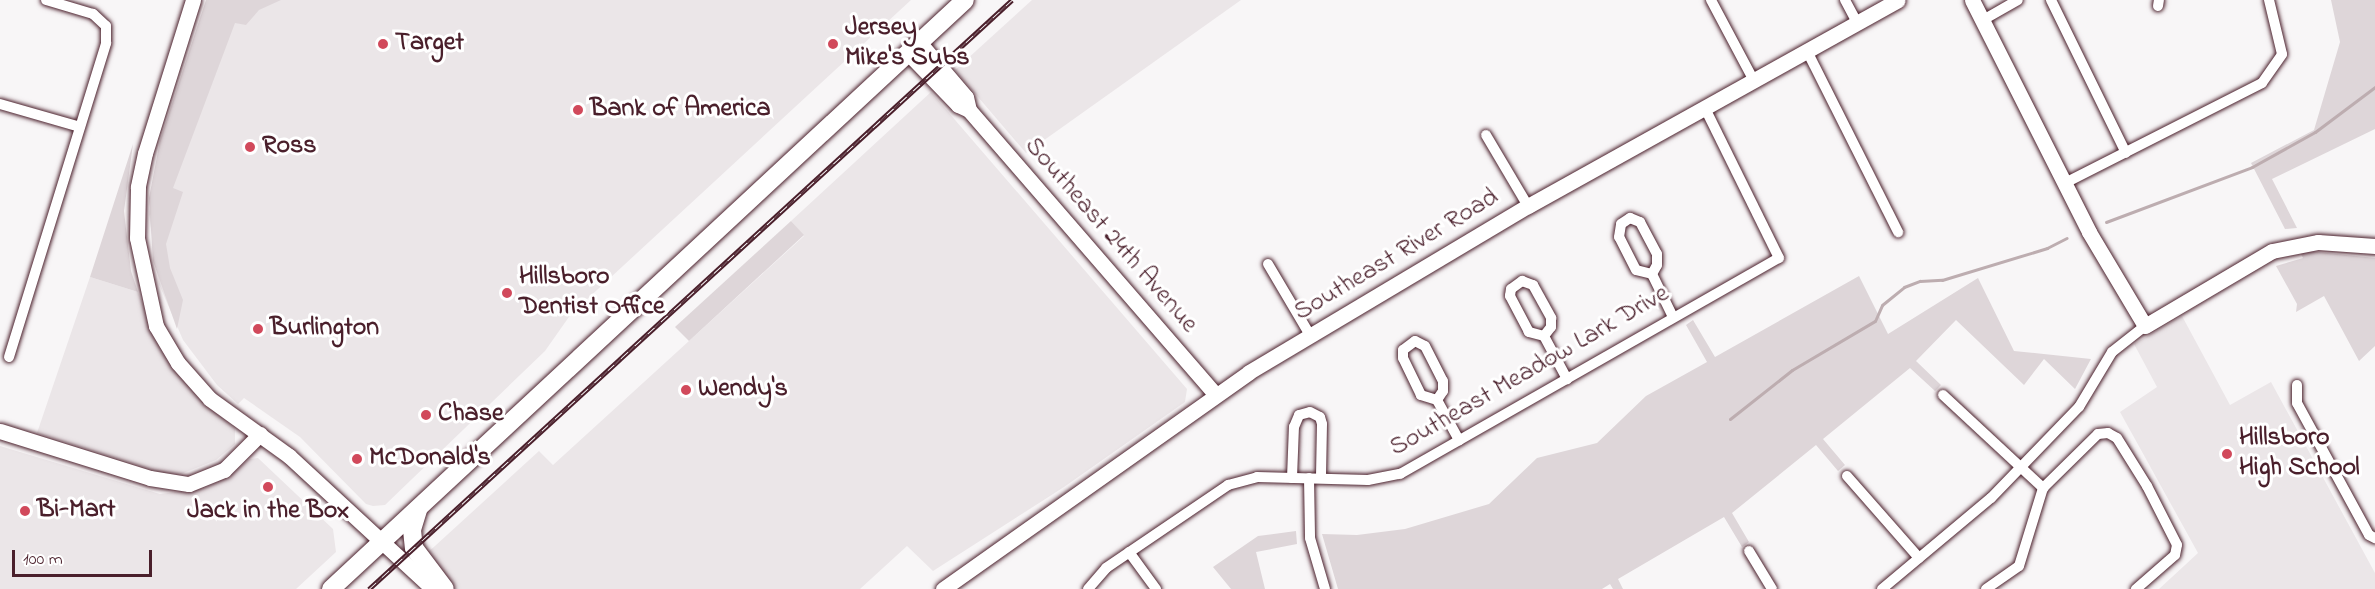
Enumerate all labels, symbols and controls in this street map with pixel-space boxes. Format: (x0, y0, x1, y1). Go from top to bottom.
place label: Jersey Mike's Subs (845, 13, 969, 74)
place label: Target (395, 28, 464, 60)
marker: Target (376, 37, 390, 51)
marker: Jersey Mike's Subs (826, 37, 840, 51)
place label: Bank of America (590, 94, 770, 126)
marker: Bank of America (571, 103, 585, 117)
place label: Ross (262, 131, 316, 163)
street label: Southeast 24th Avenue (1016, 132, 1204, 340)
marker: Ross (243, 140, 257, 154)
street label: Southeast River Road (1289, 183, 1505, 329)
place label: Hillsboro Dentist Office (519, 262, 665, 324)
street label: Southeast Meadow Lark Drive (1385, 279, 1675, 465)
marker: Hillsboro Dentist Office (500, 286, 514, 300)
place label: Burlington (270, 313, 379, 345)
marker: Burlington (251, 322, 265, 336)
place label: Wendy's (698, 374, 788, 406)
marker: Wendy's (679, 383, 693, 397)
place label: Chase (438, 399, 504, 431)
marker: Chase (419, 408, 433, 422)
place label: Hillsboro High School (2239, 423, 2360, 484)
place label: McDonald's (369, 443, 491, 475)
marker: Hillsboro High School (2220, 447, 2234, 461)
marker: McDonald's (350, 452, 364, 466)
marker: Jack in the Box (261, 480, 275, 494)
place label: Bi-Mart (37, 495, 116, 527)
place label: Jack in the Box (187, 496, 349, 528)
marker: Bi-Mart (18, 504, 32, 518)
scale bar (15, 538, 154, 576)
text: 100 m (23, 547, 63, 573)

